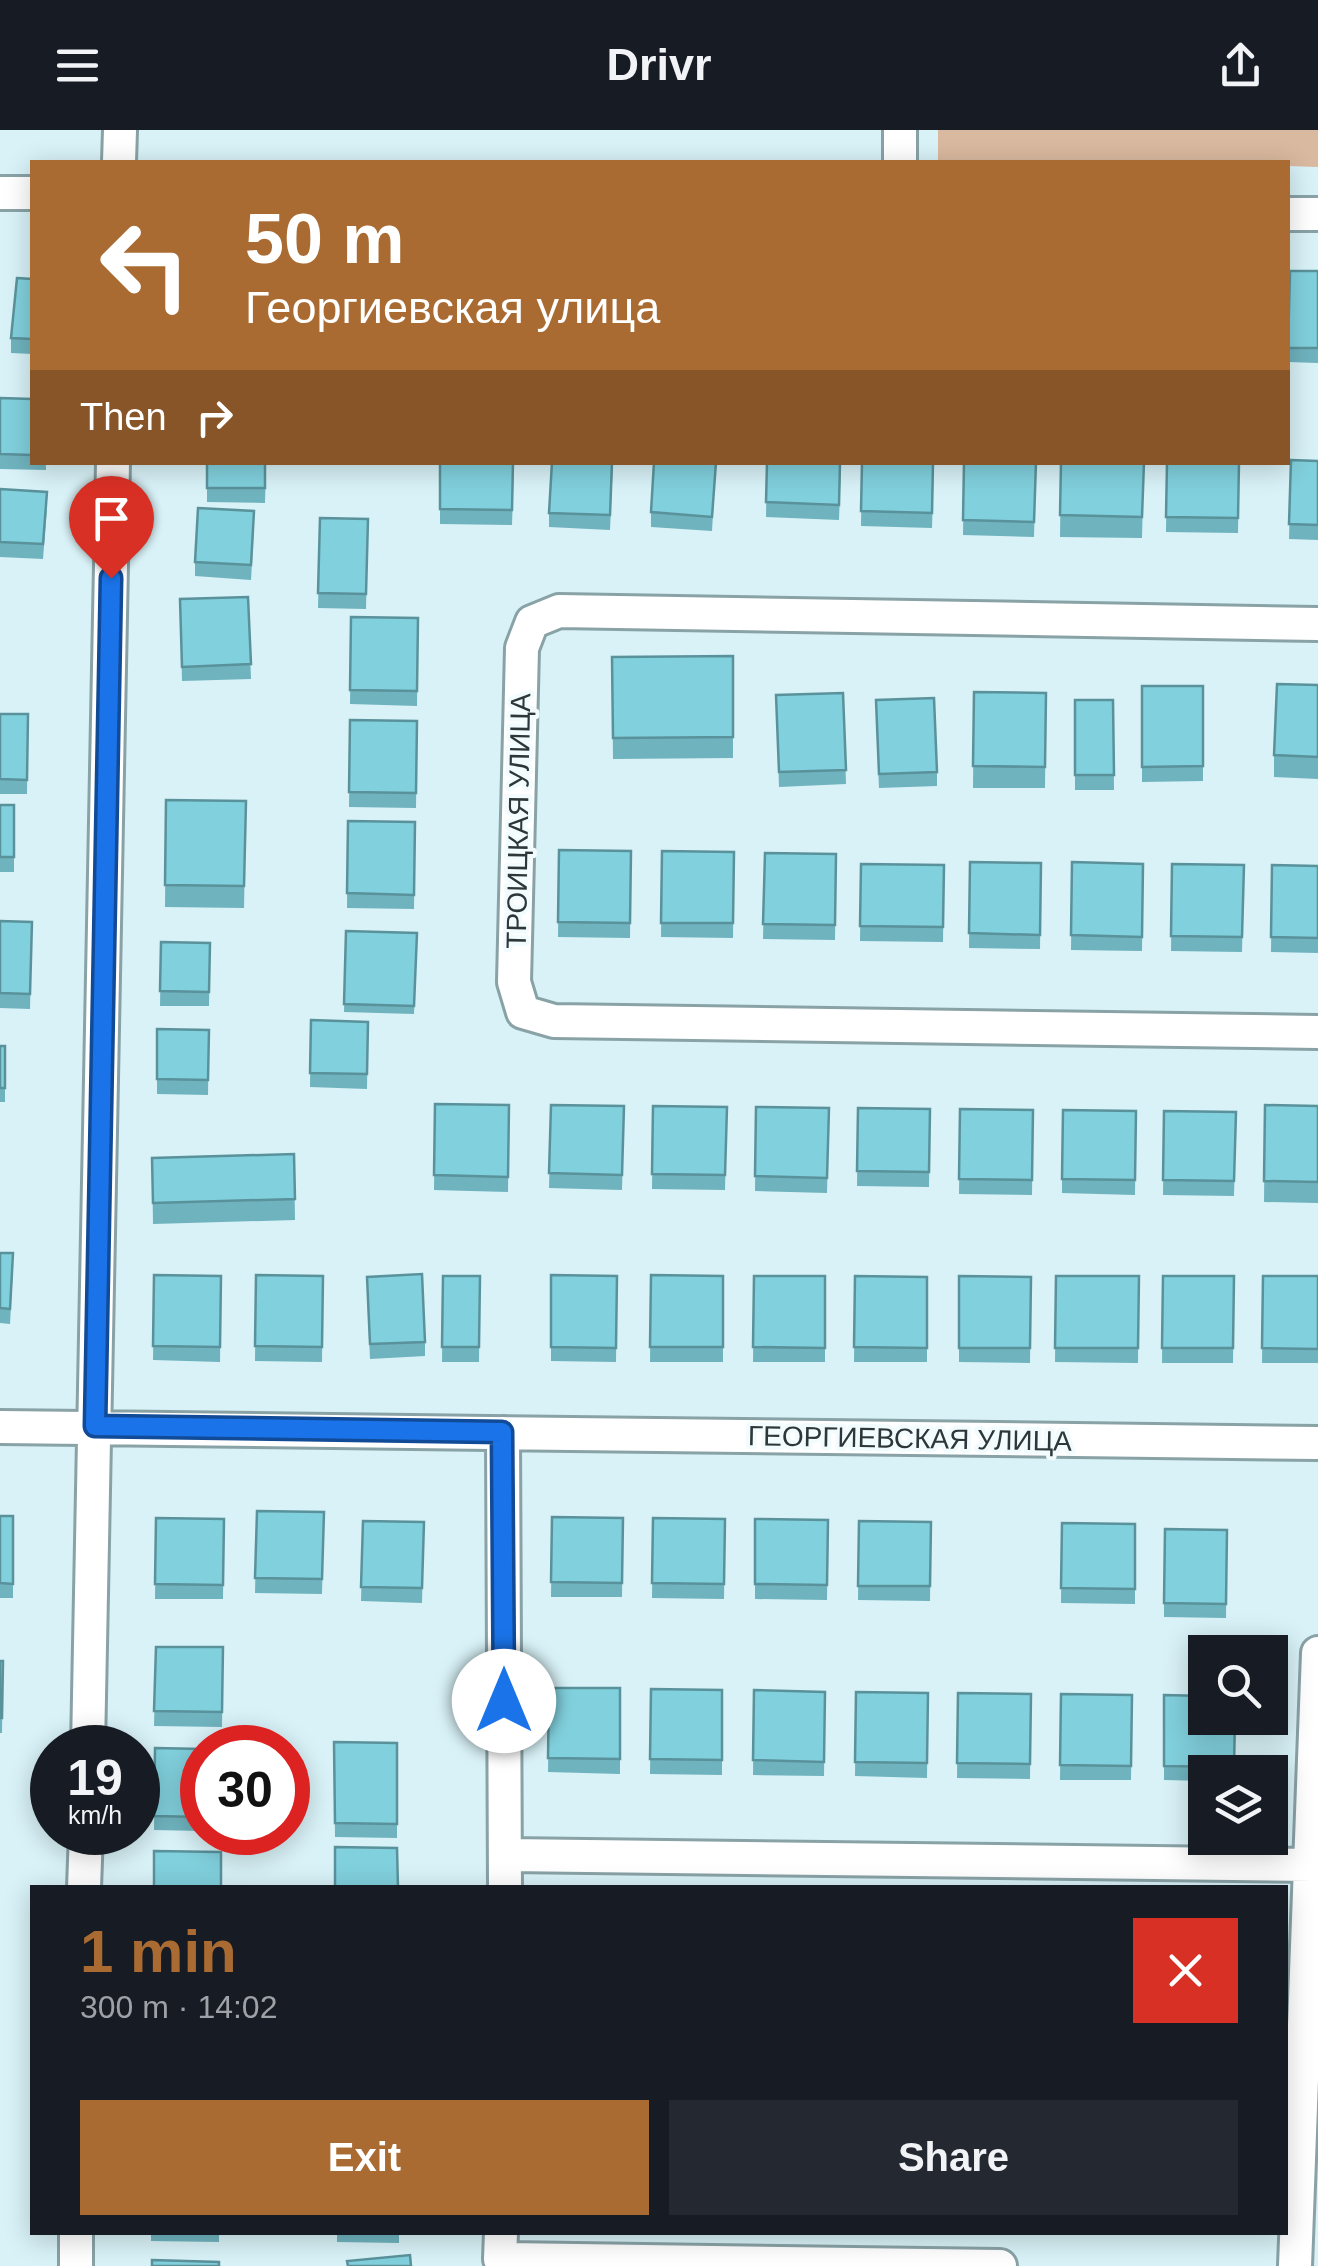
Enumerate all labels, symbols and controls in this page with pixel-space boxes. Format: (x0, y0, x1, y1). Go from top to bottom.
icon: menu (50, 38, 105, 93)
icon: share (1213, 38, 1268, 93)
text: Drivr (606, 39, 712, 90)
icon: left (80, 200, 210, 330)
text: 50 m (245, 200, 405, 278)
text: Георгиевская улица (245, 282, 660, 333)
icon: right (187, 390, 242, 445)
text: Then (80, 396, 167, 438)
pin (69, 476, 154, 579)
icon: arrive (84, 491, 139, 546)
street label: ТРОИЦКАЯ УЛИЦА (501, 693, 536, 949)
street label: ГЕОРГИЕВСКАЯ УЛИЦА (748, 1420, 1073, 1457)
map controls (1188, 1635, 1288, 1855)
button: search (1188, 1635, 1288, 1735)
position arrow (452, 1649, 556, 1753)
speed limit sign: 30 (180, 1725, 310, 1855)
text: 19 (67, 1750, 123, 1806)
button: layers (1188, 1755, 1288, 1855)
text: km/h (68, 1801, 122, 1829)
text: 1 min (80, 1918, 237, 1985)
button: close (1133, 1918, 1238, 2023)
text: 300 m · 14:02 (80, 1989, 277, 2025)
button: Exit (80, 2100, 649, 2215)
button: Share (669, 2100, 1238, 2215)

